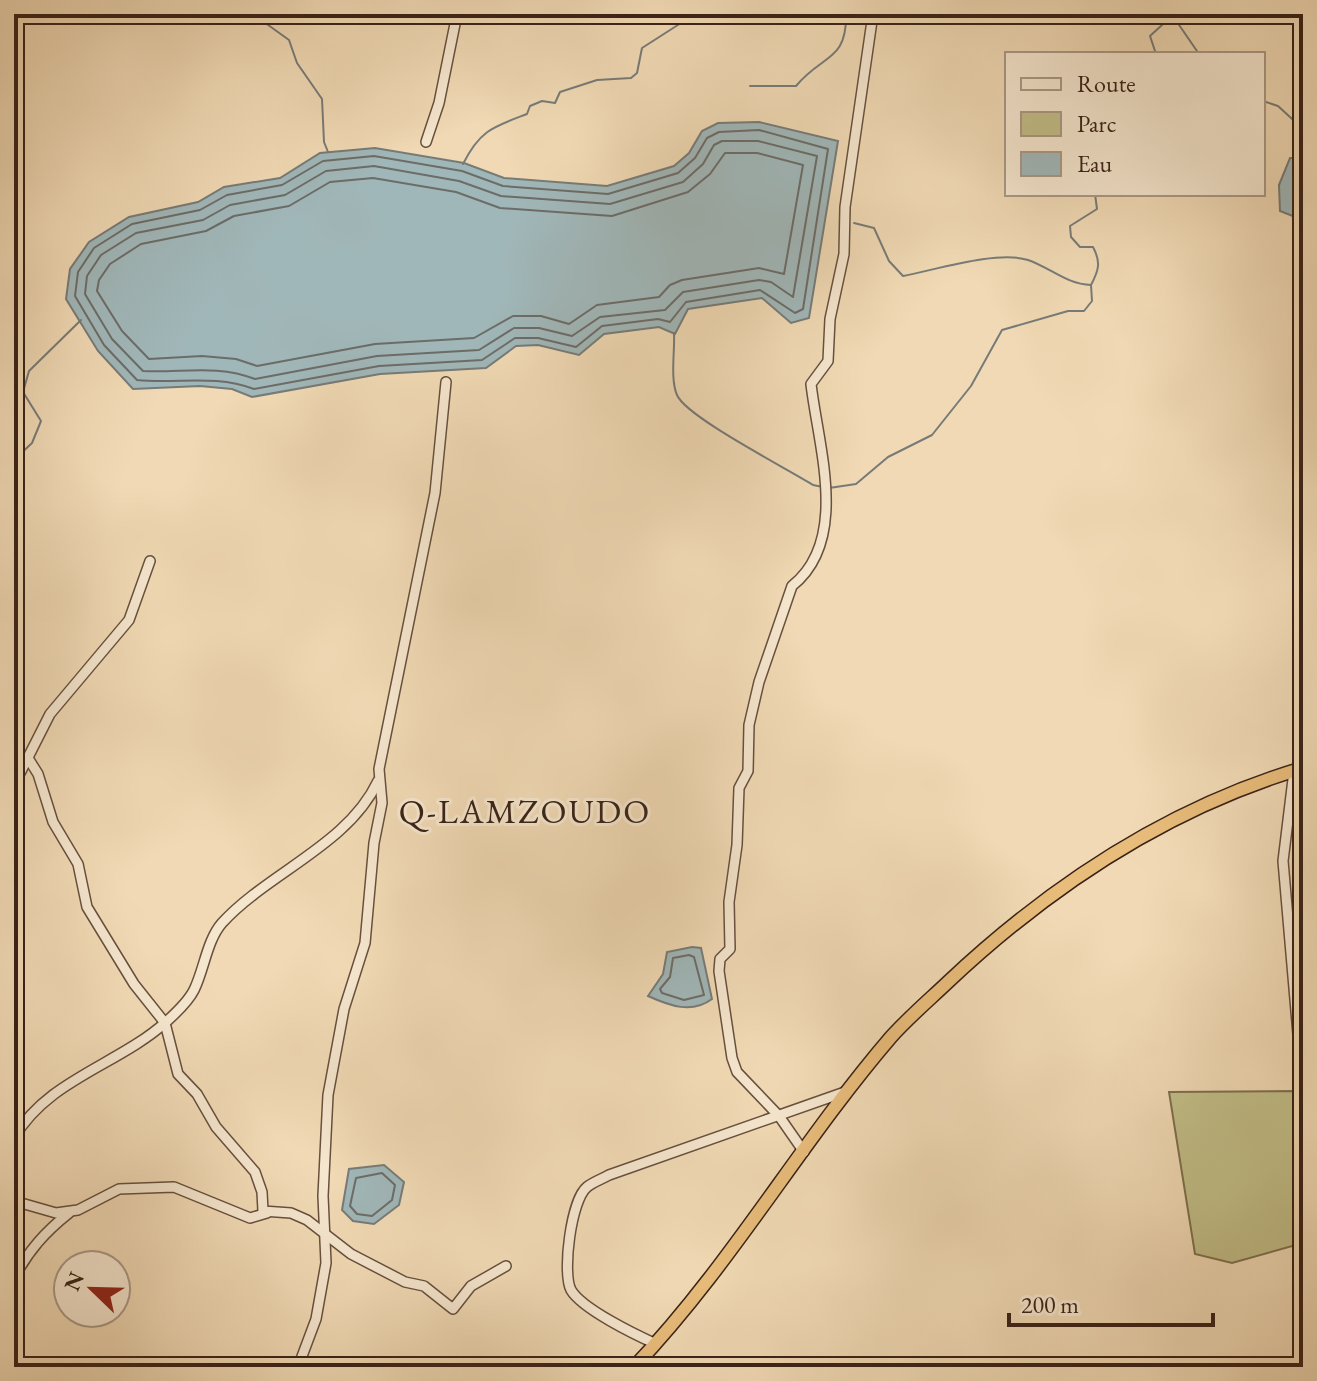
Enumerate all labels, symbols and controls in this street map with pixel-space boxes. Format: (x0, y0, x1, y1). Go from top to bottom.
legend (1005, 52, 1265, 196)
text: Route (1077, 68, 1136, 99)
text: Parc (1077, 108, 1116, 139)
text: Eau (1077, 148, 1113, 179)
district label: Q-LAMZOUDO (399, 789, 651, 833)
north arrow (52, 1249, 132, 1329)
text: N (57, 1267, 91, 1295)
scale bar (1009, 1277, 1213, 1327)
text: 200 m (1021, 1289, 1079, 1320)

